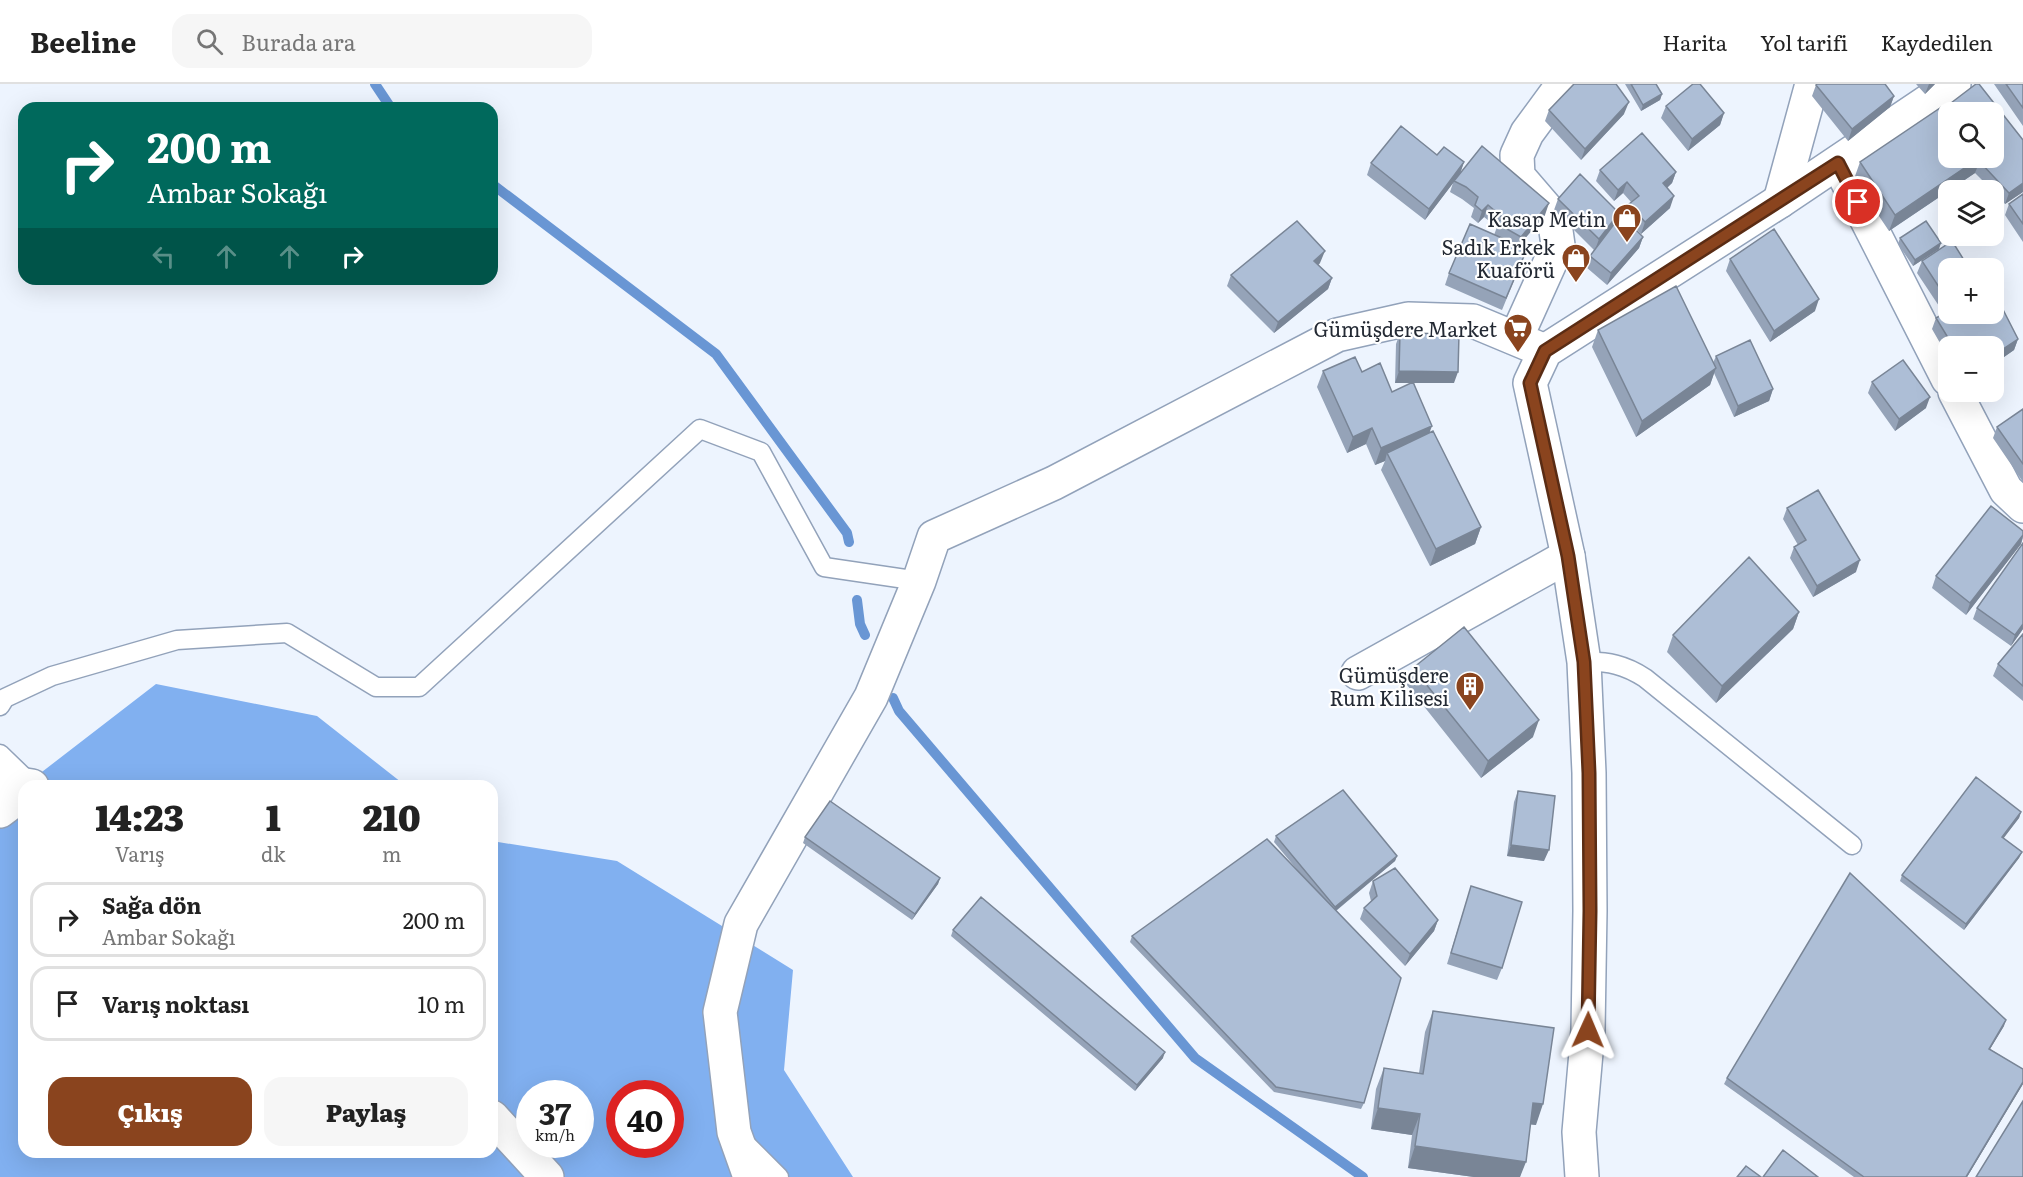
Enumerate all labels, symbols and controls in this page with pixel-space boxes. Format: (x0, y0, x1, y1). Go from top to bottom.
search box (172, 14, 592, 68)
text: Beeline (30, 20, 136, 62)
icon: search (193, 25, 226, 58)
text: Burada ara (241, 25, 356, 58)
text: Harita (1662, 26, 1727, 57)
text: Yol tarifi (1760, 26, 1848, 57)
text: Kaydedilen (1881, 26, 1993, 57)
map controls (1938, 102, 2004, 402)
button: search (1938, 102, 2004, 168)
text: 200 m (147, 114, 272, 176)
icon: right (48, 126, 126, 204)
text: Ambar Sokağı (147, 171, 327, 211)
pin (1832, 176, 1883, 227)
button: layers (1938, 180, 2004, 246)
icon: arrive (1841, 185, 1874, 218)
shop icon: Kasap Metin (1611, 202, 1643, 244)
place label: Kasap Metin (1487, 203, 1606, 233)
place label: Sadık Erkek Kuaförü (1442, 231, 1556, 284)
icon: left (147, 240, 180, 273)
icon: ahead (210, 240, 243, 273)
icon: ahead (273, 240, 306, 273)
icon: right (336, 240, 369, 273)
shop icon: Sadık Erkek Kuaförü (1560, 242, 1592, 284)
button: + (1938, 258, 2004, 324)
supermarket icon: Gümüşdere Market (1502, 312, 1534, 354)
place label: Gümüşdere Market (1313, 313, 1497, 343)
button: − (1938, 336, 2004, 402)
place label: Gümüşdere Rum Kilisesi (1329, 659, 1449, 712)
building icon: Gümüşdere Rum Kilisesi (1454, 670, 1486, 712)
text: 14:23 (95, 789, 184, 842)
text: 1 (266, 789, 281, 842)
text: 210 (363, 789, 421, 842)
text: Varış (115, 838, 164, 868)
text: dk (261, 838, 286, 868)
text: m (382, 838, 401, 868)
text: Sağa dön (102, 888, 202, 921)
icon: right (51, 903, 84, 936)
text: 200 m (403, 903, 465, 936)
text: Ambar Sokağı (102, 921, 235, 951)
icon: arrive (51, 987, 84, 1020)
text: Varış noktası (102, 987, 249, 1020)
text: 10 m (418, 987, 465, 1020)
position arrow (1556, 998, 1620, 1062)
button: Çıkış (48, 1077, 252, 1146)
button: Paylaş (264, 1077, 468, 1146)
speed limit sign: 40 (606, 1080, 684, 1158)
text: 37 (539, 1090, 571, 1134)
text: km/h (535, 1123, 575, 1146)

